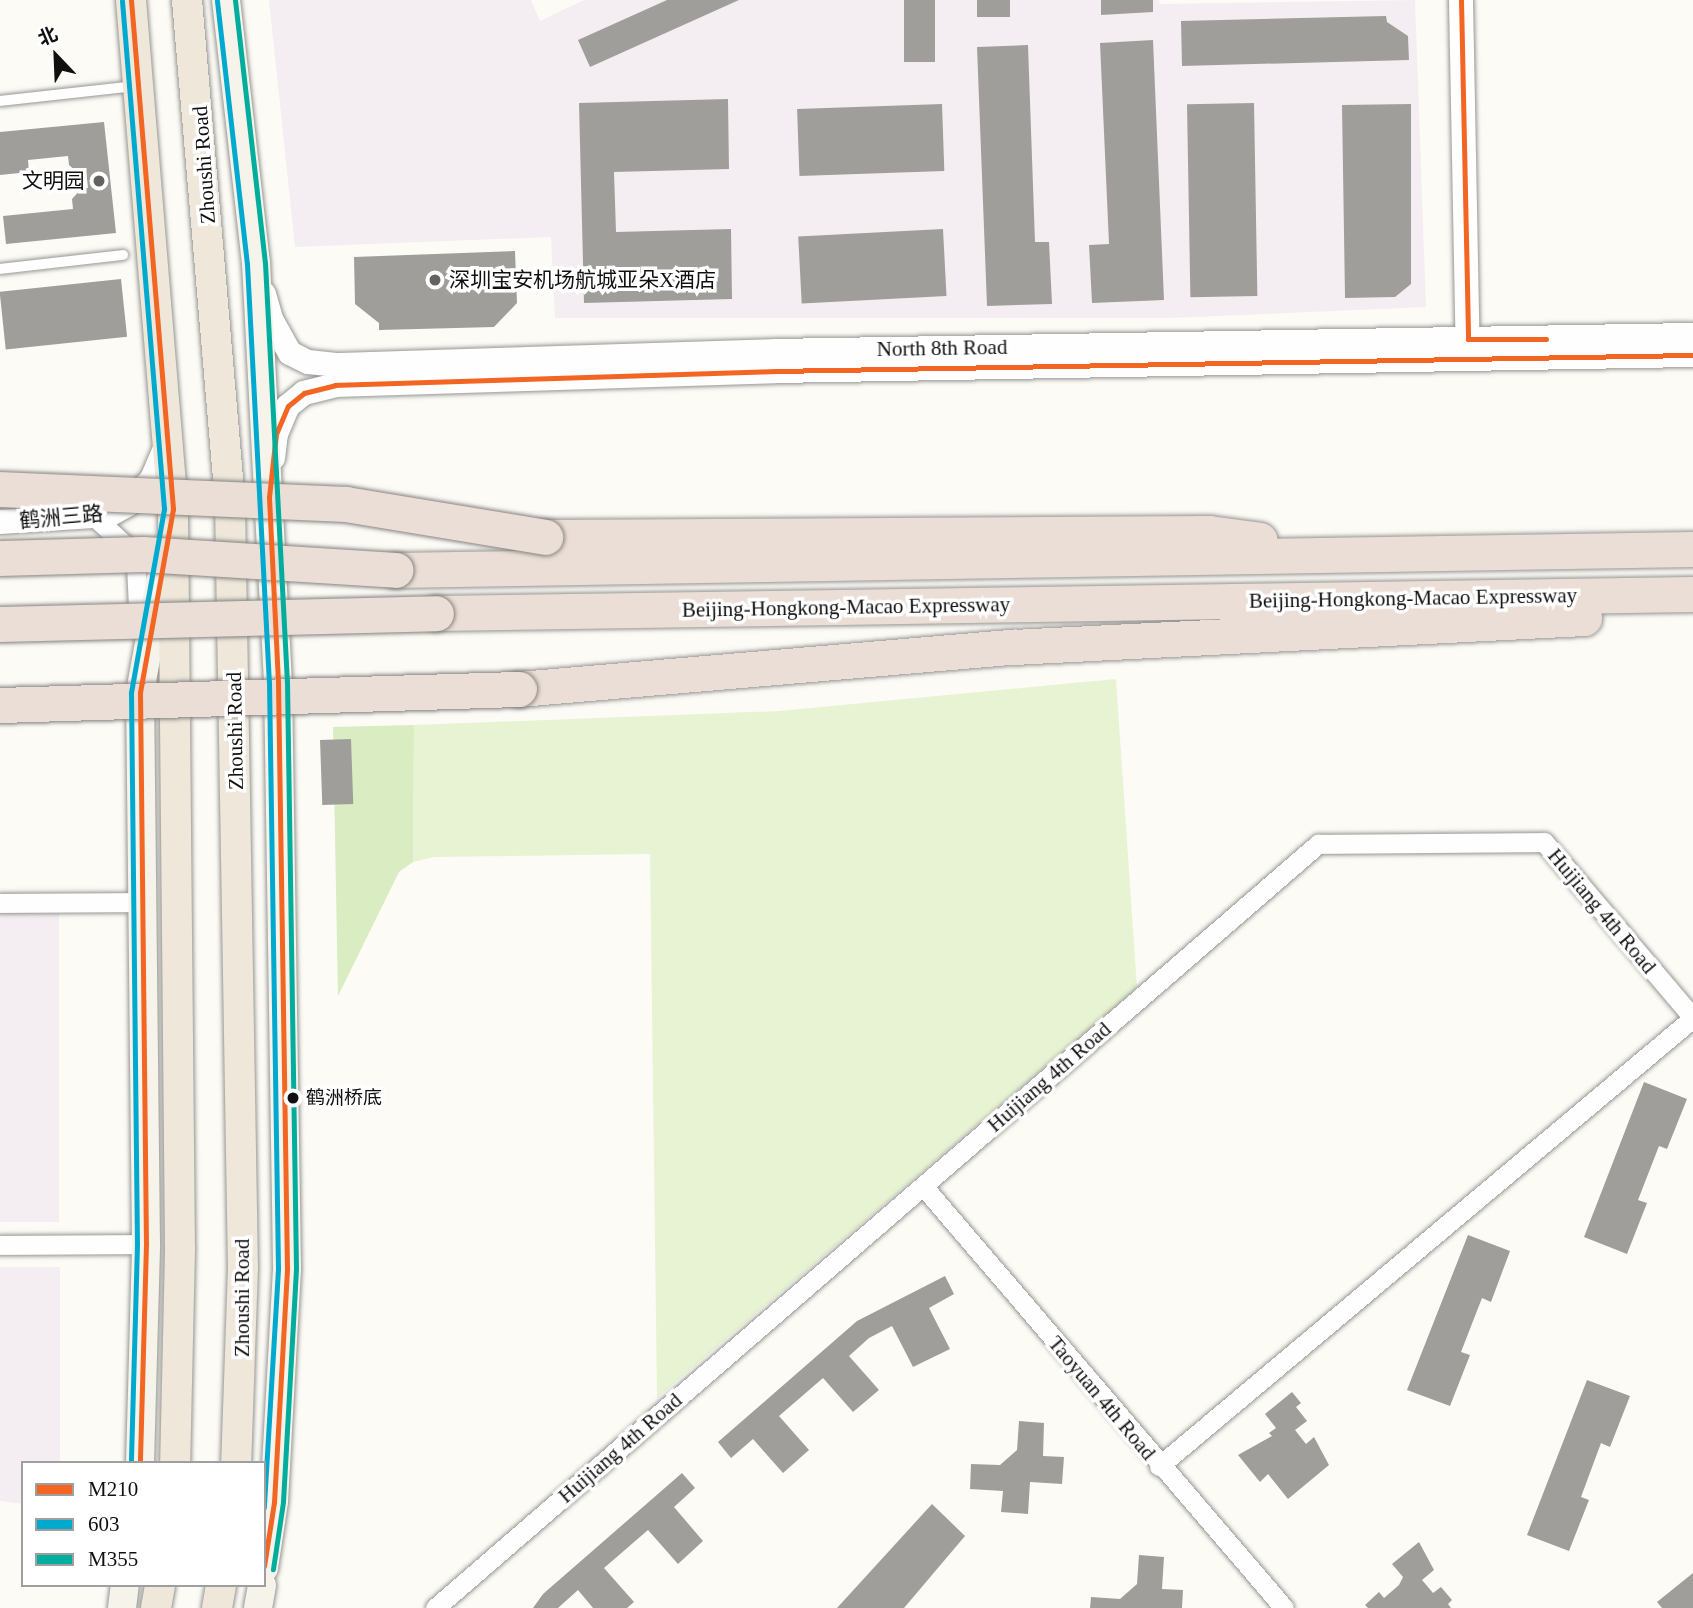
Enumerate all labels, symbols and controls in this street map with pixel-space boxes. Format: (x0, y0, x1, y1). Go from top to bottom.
north arrow (21, 21, 91, 91)
text: 北 (35, 23, 60, 50)
street label: Zhoushi Road (187, 105, 221, 225)
place label: 文明园 (22, 168, 85, 194)
marker: 文明园 (91, 173, 107, 189)
place label: 深圳宝安机场航城亚朵X酒店 (449, 267, 716, 293)
marker: 深圳宝安机场航城亚朵X酒店 (427, 272, 443, 288)
street label: North 8th Road (876, 334, 1008, 362)
street label: 鹤洲三路 (18, 501, 104, 533)
street label: Beijing-Hongkong-Macao Expressway (1249, 583, 1577, 613)
street label: Beijing-Hongkong-Macao Expressway (682, 592, 1010, 622)
street label: Zhoushi Road (221, 672, 249, 790)
street label: Huijiang 4th Road (1542, 843, 1662, 979)
street label: Huijiang 4th Road (982, 1017, 1116, 1137)
place label: 鹤洲桥底 (306, 1087, 382, 1109)
marker: 鹤洲桥底 (286, 1091, 300, 1105)
street label: Zhoushi Road (229, 1239, 255, 1357)
street label: Taoyuan 4th Road (1043, 1331, 1161, 1465)
street label: Huijiang 4th Road (553, 1388, 687, 1508)
legend (21, 1461, 266, 1587)
text: M210 (88, 1477, 138, 1501)
text: 603 (88, 1512, 120, 1536)
text: M355 (88, 1547, 138, 1571)

